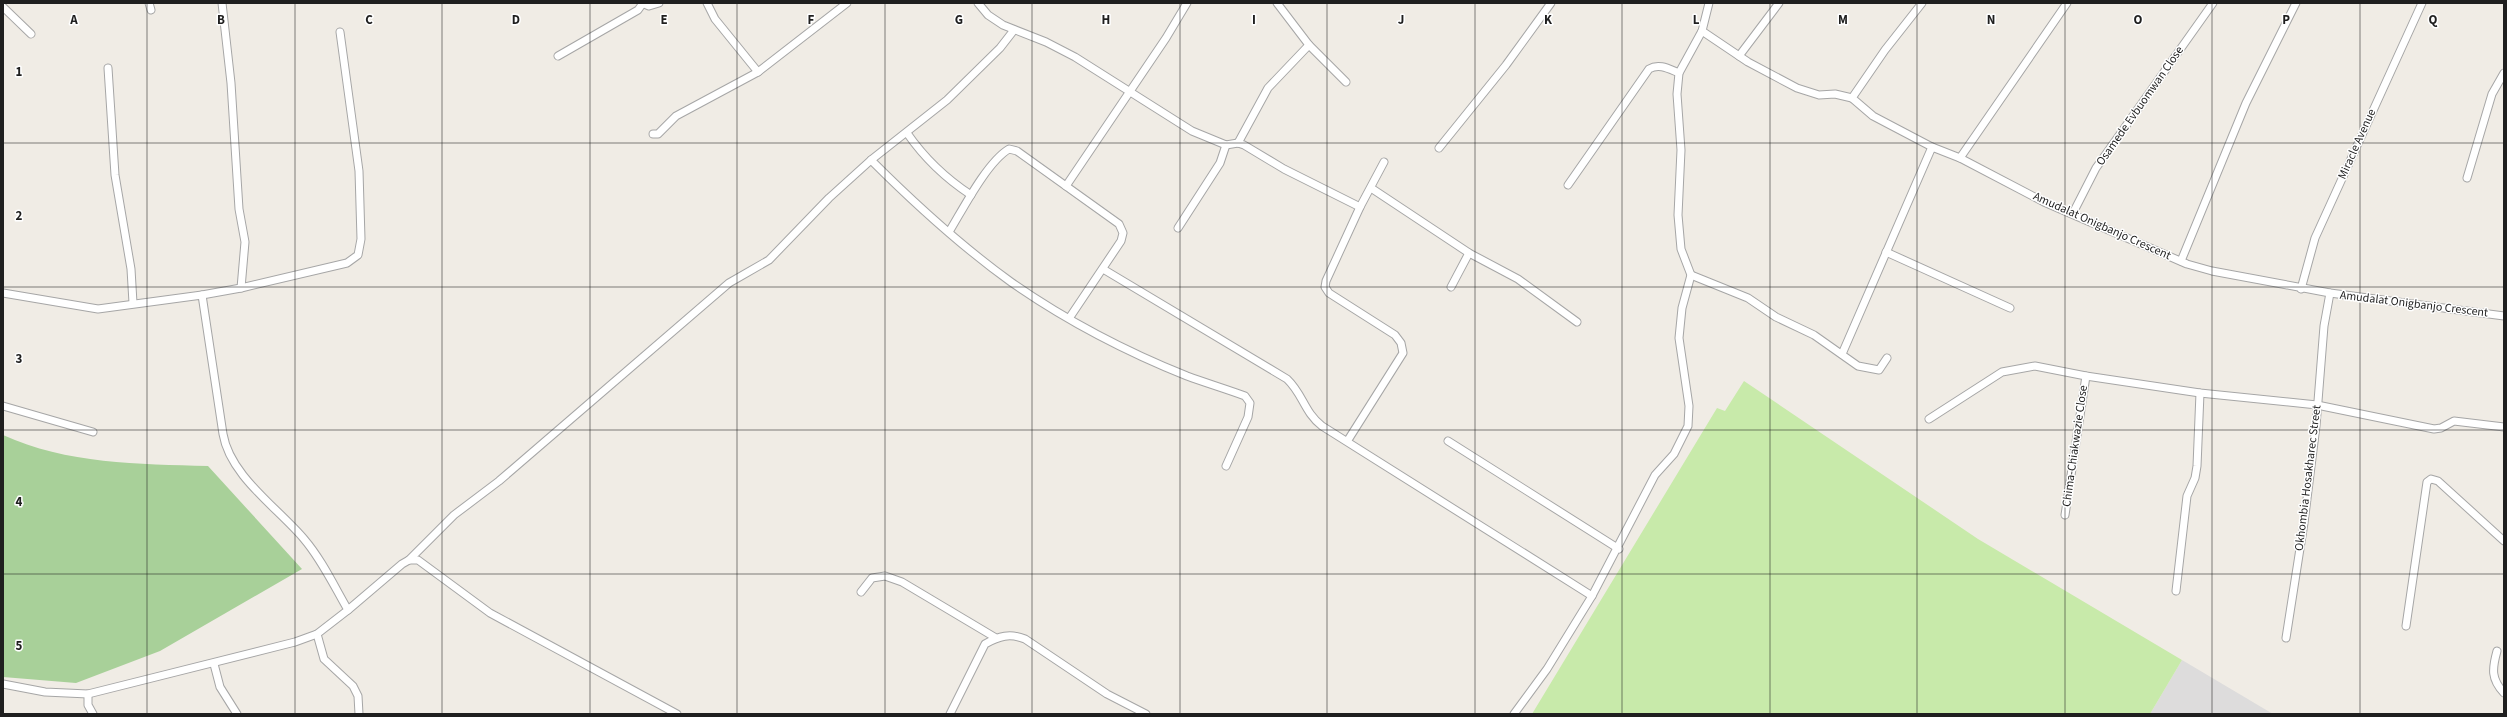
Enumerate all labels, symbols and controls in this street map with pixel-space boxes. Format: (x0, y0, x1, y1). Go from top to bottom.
text: A (69, 11, 78, 29)
text: B (217, 11, 225, 29)
text: C (365, 11, 373, 29)
text: D (512, 11, 520, 29)
text: E (660, 11, 668, 29)
text: F (808, 11, 815, 29)
text: G (955, 11, 963, 29)
text: H (1102, 11, 1110, 29)
text: I (1252, 11, 1256, 29)
text: J (1398, 11, 1404, 29)
text: K (1544, 11, 1553, 29)
text: L (1693, 11, 1700, 29)
text: M (1838, 11, 1848, 29)
text: N (1987, 11, 1995, 29)
text: O (2134, 11, 2143, 29)
text: P (2282, 11, 2290, 29)
text: Q (2429, 11, 2438, 29)
street label: Osamede Evbuomwan Close (2092, 43, 2188, 169)
text: 1 (16, 63, 23, 81)
street label: Miracle Avenue (2334, 106, 2380, 182)
street label: Amudalat Onigbanjo Crescent (2030, 188, 2174, 264)
text: 2 (16, 207, 23, 225)
street label: Amudalat Onigbanjo Crescent (2339, 286, 2489, 322)
text: 3 (16, 350, 23, 368)
street label: Chima-Chiakwazie Close (2058, 384, 2092, 508)
street label: Okhombia Hosakharec Street (2291, 404, 2325, 552)
text: 4 (16, 493, 23, 511)
text: 5 (16, 637, 23, 655)

